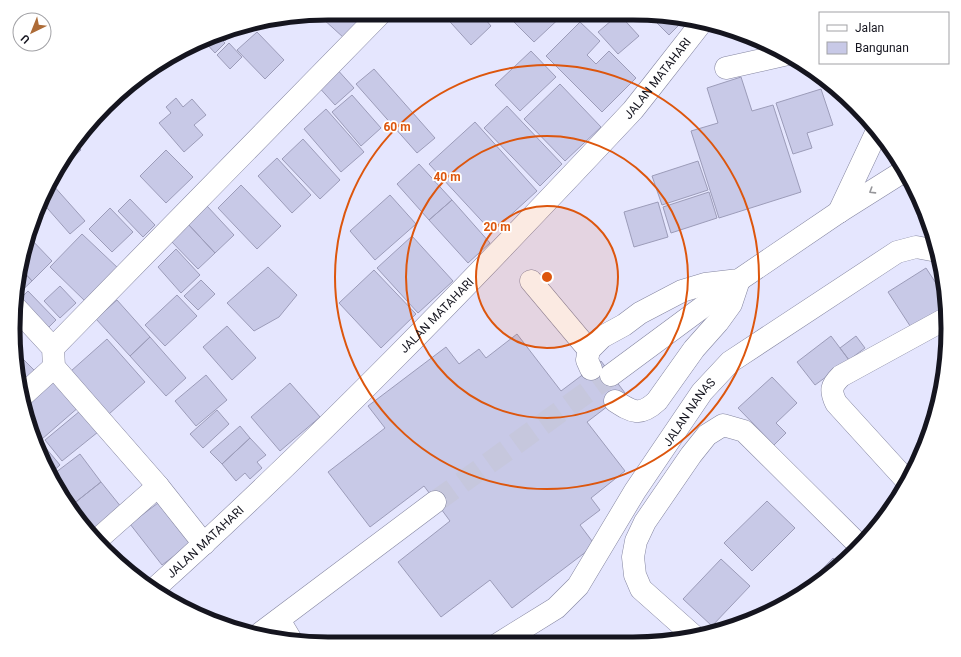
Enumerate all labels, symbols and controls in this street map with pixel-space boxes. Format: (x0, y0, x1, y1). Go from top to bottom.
north arrow (12, 12, 52, 52)
legend (819, 12, 949, 64)
text: Jalan (855, 21, 884, 35)
text: U (18, 32, 33, 46)
street label: JALAN MATAHARI (621, 35, 694, 122)
text: Bangunan (855, 41, 909, 55)
text: 60 m (383, 120, 411, 134)
text: 40 m (433, 170, 461, 184)
one-way arrow (869, 187, 876, 194)
text: 20 m (483, 220, 511, 234)
centre of rings (540, 270, 554, 284)
street label: JALAN MATAHARI (397, 275, 477, 356)
street label: JALAN NANAS (660, 375, 718, 449)
street label: JALAN MATAHARI (164, 503, 247, 581)

